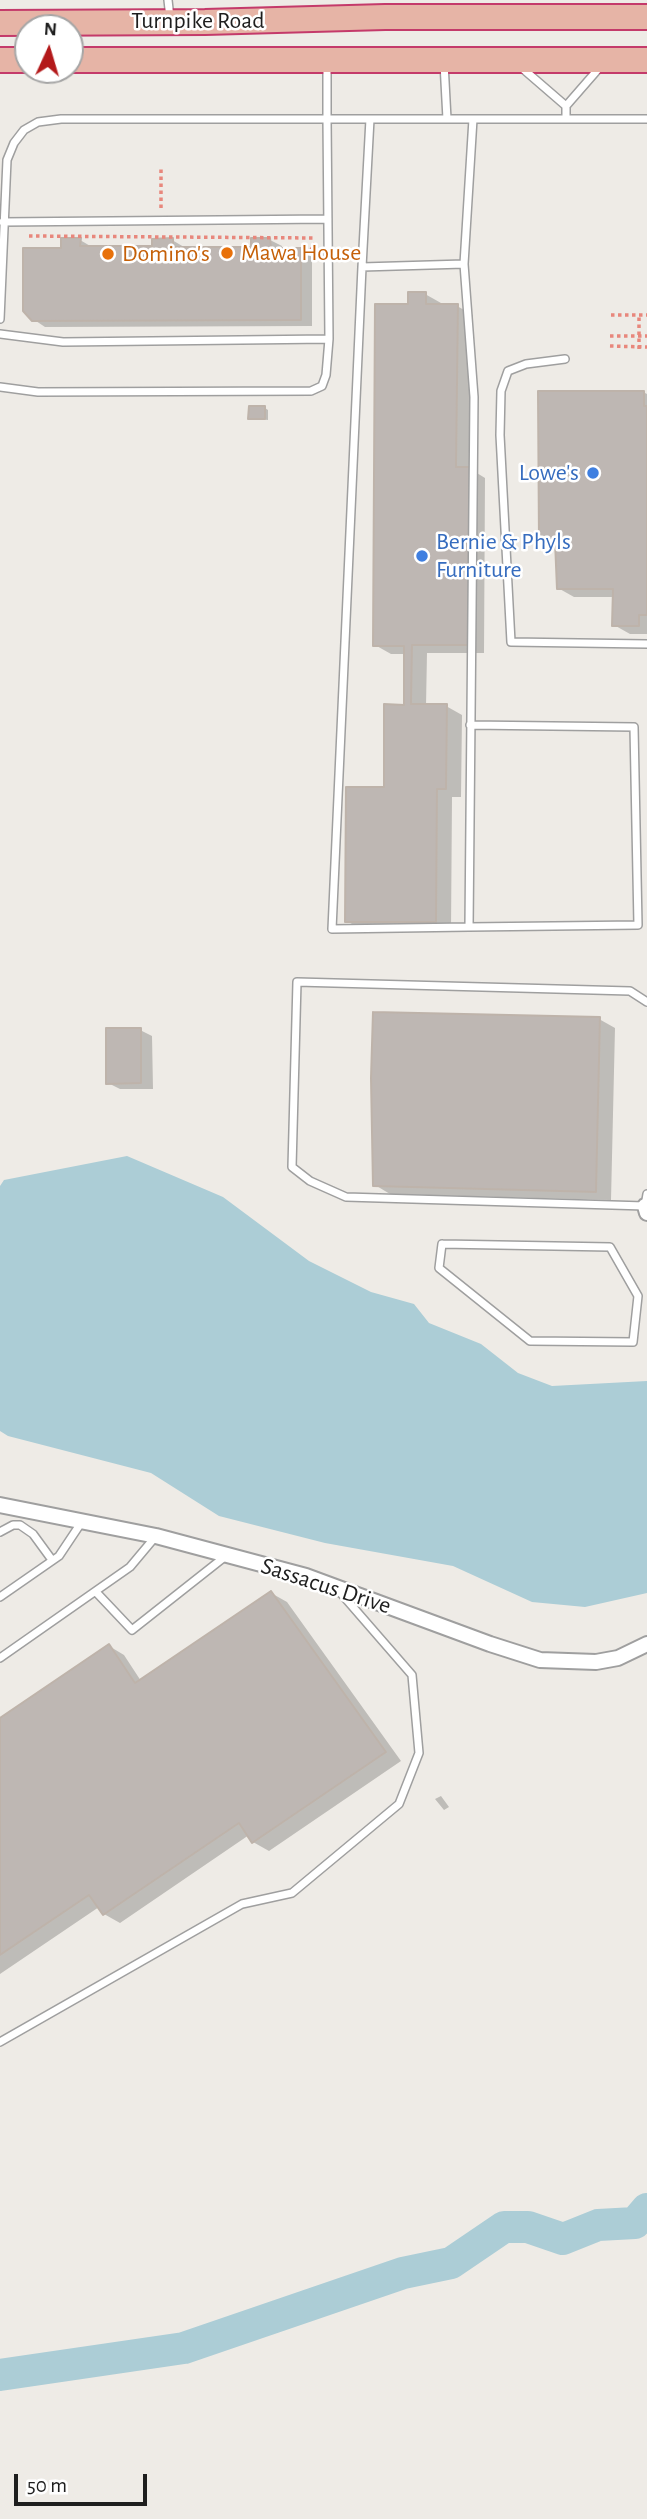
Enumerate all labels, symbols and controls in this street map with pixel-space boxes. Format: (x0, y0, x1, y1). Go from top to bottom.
street label: Turnpike Road (131, 7, 265, 35)
north arrow (14, 14, 84, 84)
text: N (43, 20, 58, 39)
place label: Mawa House (241, 239, 361, 267)
place label: Domino's (122, 240, 210, 268)
marker: Mawa House (219, 245, 235, 261)
marker: Domino's (100, 246, 116, 262)
place label: Lowe's (519, 459, 579, 487)
marker: Lowe's (585, 465, 601, 481)
place label: Bernie & Phyls Furniture (436, 528, 571, 584)
marker: Bernie & Phyls Furniture (414, 548, 430, 564)
street label: Sassacus Drive (257, 1551, 395, 1621)
scale bar (18, 2460, 150, 2504)
text: 50 m (27, 2475, 67, 2496)

